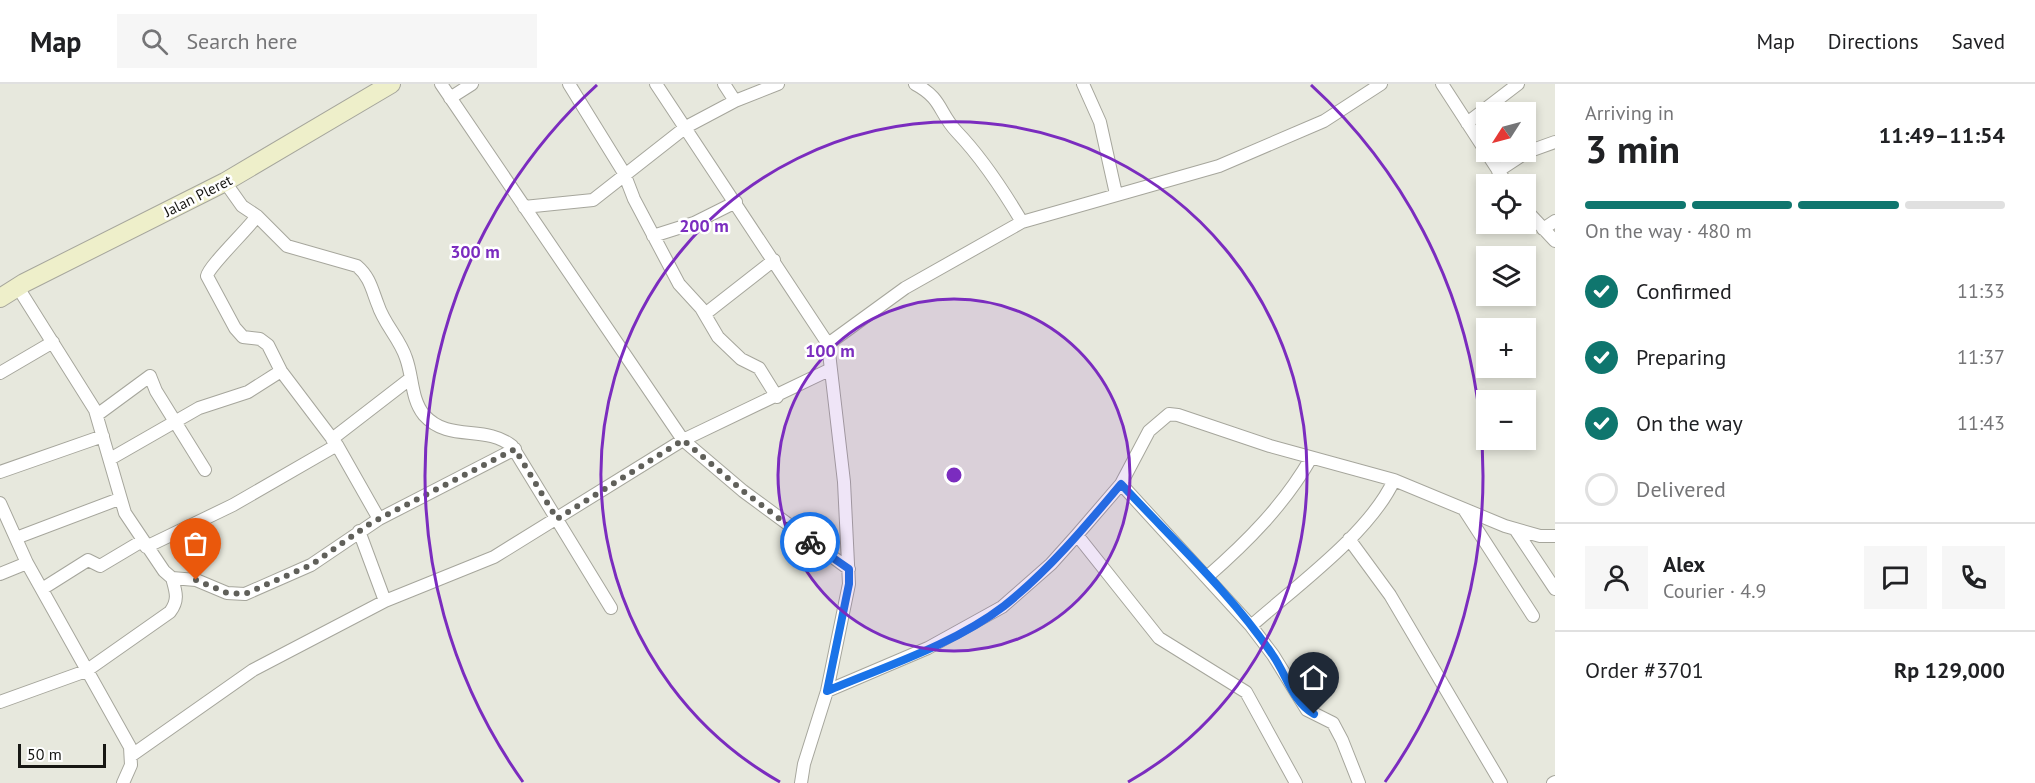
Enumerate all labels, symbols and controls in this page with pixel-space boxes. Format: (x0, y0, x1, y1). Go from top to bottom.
search box (117, 14, 537, 68)
text: Map (30, 23, 81, 60)
icon: search (138, 25, 171, 58)
text: Search here (186, 27, 297, 55)
text: Map (1756, 28, 1795, 55)
text: Directions (1828, 28, 1919, 55)
text: Saved (1952, 28, 2005, 55)
text: Arriving in (1585, 100, 1674, 126)
north arrow (1476, 102, 1536, 162)
map controls (1476, 102, 1536, 450)
text: 11:49–11:54 (1879, 121, 2005, 149)
text: 3 min (1585, 123, 1680, 174)
street label: Jalan Pleret (160, 170, 235, 221)
button: locate (1476, 174, 1536, 234)
text: 200 m (679, 214, 729, 237)
text: On the way · 480 m (1585, 218, 1752, 244)
text: 300 m (450, 240, 500, 263)
button: layers (1476, 246, 1536, 306)
icon: check (1585, 275, 1618, 308)
text: Confirmed (1636, 277, 1732, 305)
text: 11:33 (1957, 278, 2005, 304)
button: + (1476, 318, 1536, 378)
text: 100 m (805, 339, 855, 362)
icon: check (1585, 341, 1618, 374)
text: Preparing (1636, 343, 1726, 371)
text: 11:37 (1957, 344, 2005, 370)
button: − (1476, 390, 1536, 450)
icon: check (1585, 407, 1618, 440)
text: On the way (1636, 409, 1743, 437)
text: 11:43 (1957, 410, 2005, 436)
centre of rings (944, 465, 964, 485)
text: Delivered (1636, 475, 1726, 503)
courier (780, 512, 840, 572)
pin (170, 518, 221, 580)
icon: bike (794, 526, 827, 559)
icon: bag (179, 527, 212, 560)
button: person (1585, 546, 1648, 609)
button: chat (1864, 546, 1927, 609)
button: phone (1942, 546, 2005, 609)
text: Alex (1663, 550, 1705, 578)
text: Courier · 4.9 (1663, 578, 1766, 604)
pin (1288, 652, 1339, 714)
text: Order #3701 (1585, 656, 1704, 684)
text: Rp 129,000 (1894, 656, 2005, 684)
icon: home (1297, 661, 1330, 694)
scale bar (18, 741, 106, 768)
text: 50 m (27, 744, 62, 764)

